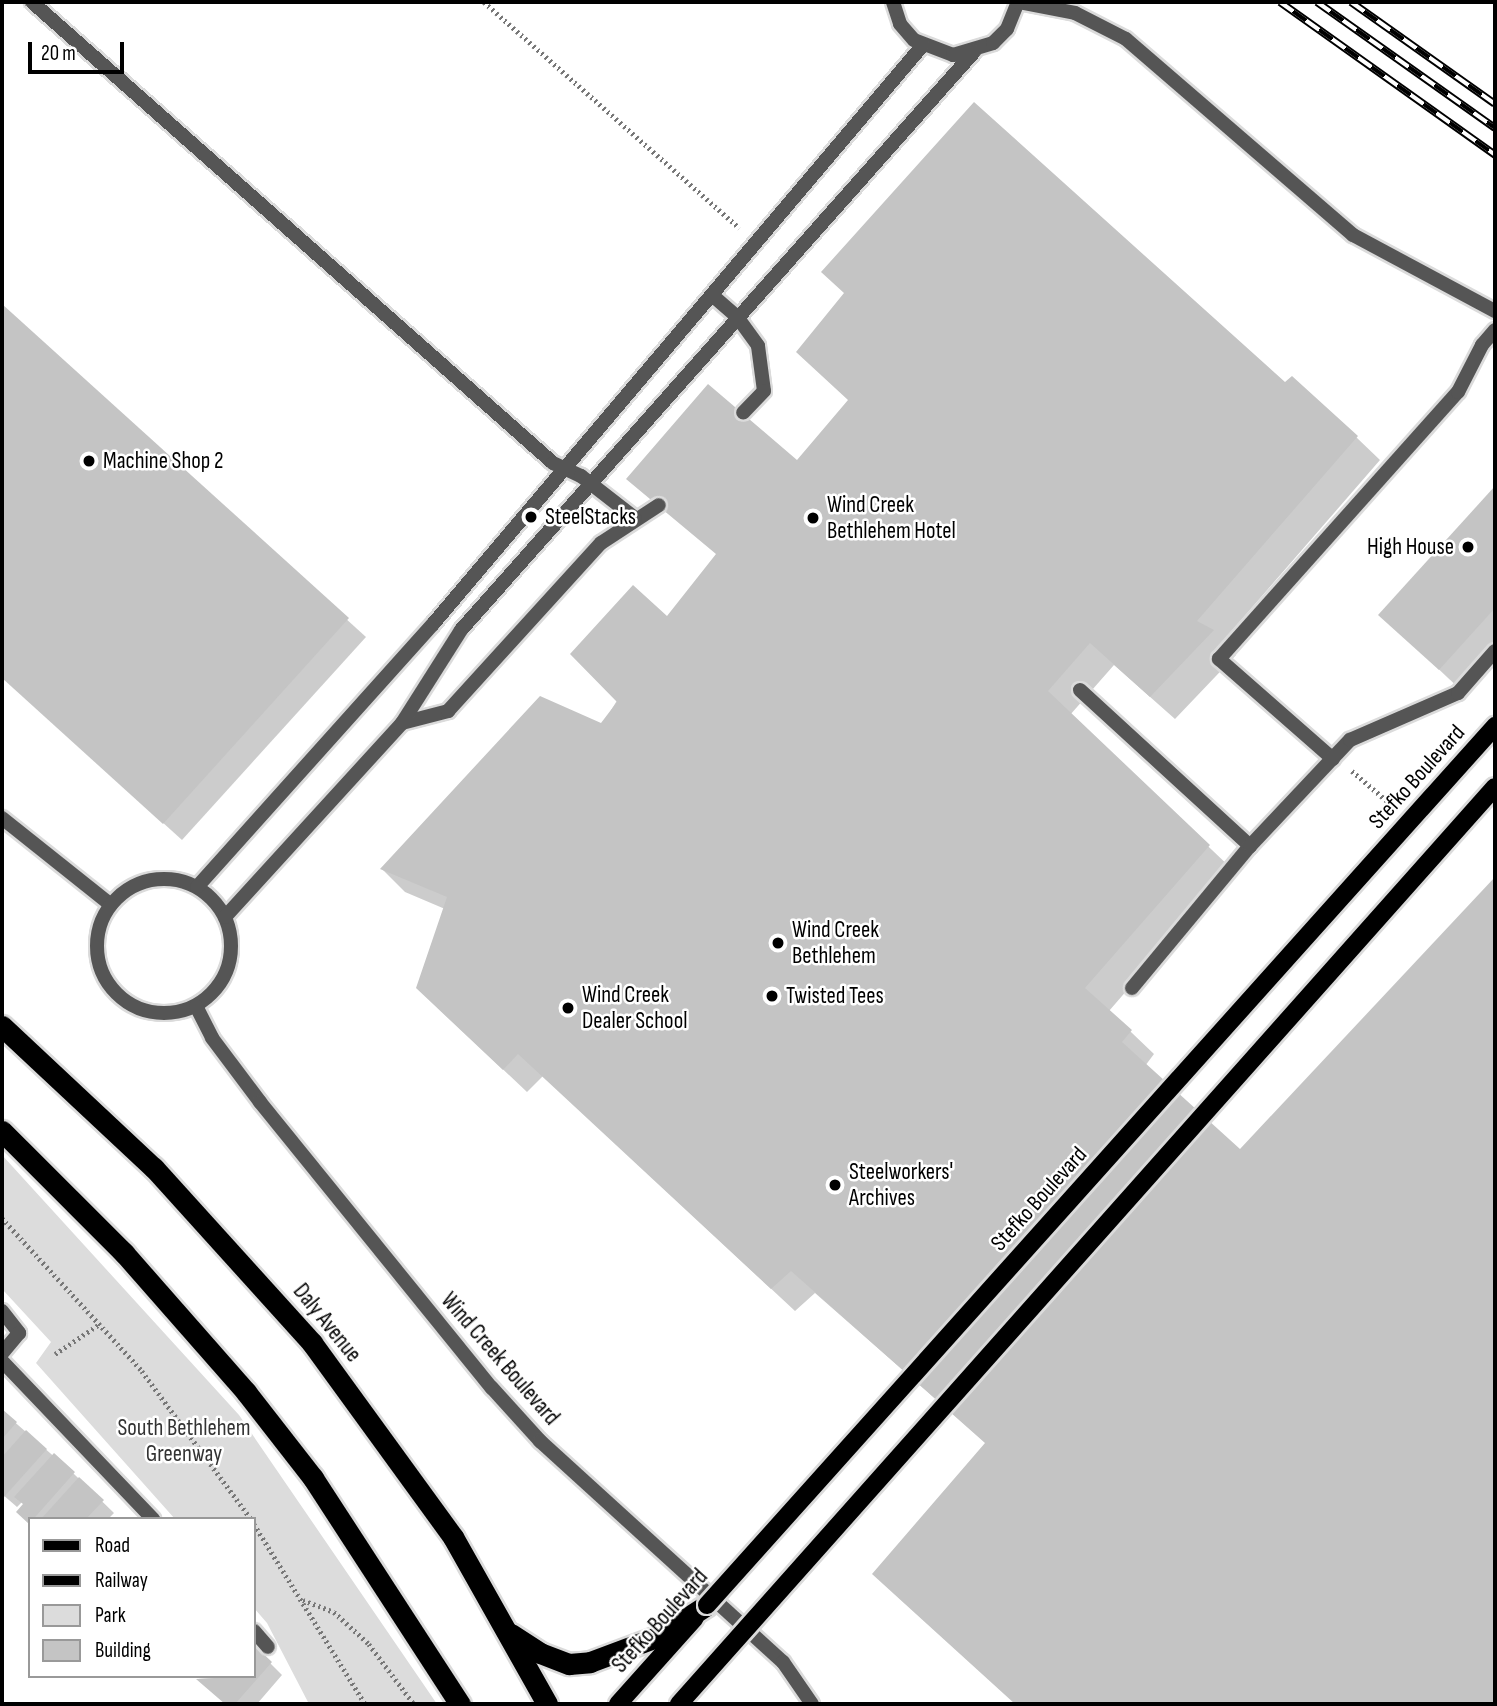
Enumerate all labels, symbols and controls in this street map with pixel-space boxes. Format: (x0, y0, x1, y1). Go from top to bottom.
scale bar (32, 28, 128, 72)
text: 20 m (41, 41, 76, 66)
place label: Machine Shop 2 (103, 447, 223, 475)
marker: Machine Shop 2 (81, 453, 97, 469)
place label: Wind Creek Bethlehem Hotel (827, 491, 956, 545)
place label: SteelStacks (545, 503, 636, 531)
marker: SteelStacks (523, 509, 539, 525)
marker: Wind Creek Bethlehem Hotel (805, 510, 821, 526)
place label: High House (1367, 533, 1454, 561)
marker: High House (1460, 539, 1476, 555)
street label: Stefko Boulevard (1363, 719, 1471, 835)
place label: Wind Creek Bethlehem (792, 916, 879, 970)
marker: Wind Creek Bethlehem (770, 935, 786, 951)
place label: Wind Creek Dealer School (582, 981, 687, 1035)
place label: Twisted Tees (786, 982, 884, 1010)
marker: Twisted Tees (764, 988, 780, 1004)
marker: Wind Creek Dealer School (560, 1000, 576, 1016)
street label: Stefko Boulevard (985, 1141, 1093, 1257)
place label: Steelworkers' Archives (849, 1158, 953, 1212)
marker: Steelworkers' Archives (827, 1177, 843, 1193)
street label: Daly Avenue (287, 1278, 367, 1368)
street label: Wind Creek Boulevard (435, 1287, 565, 1431)
park label: South Bethlehem Greenway (117, 1414, 251, 1468)
legend (28, 1517, 256, 1678)
text: Road (95, 1533, 130, 1558)
street label: Stefko Boulevard (606, 1563, 714, 1679)
text: Railway (95, 1568, 148, 1593)
text: Park (95, 1603, 126, 1628)
text: Building (95, 1638, 151, 1663)

